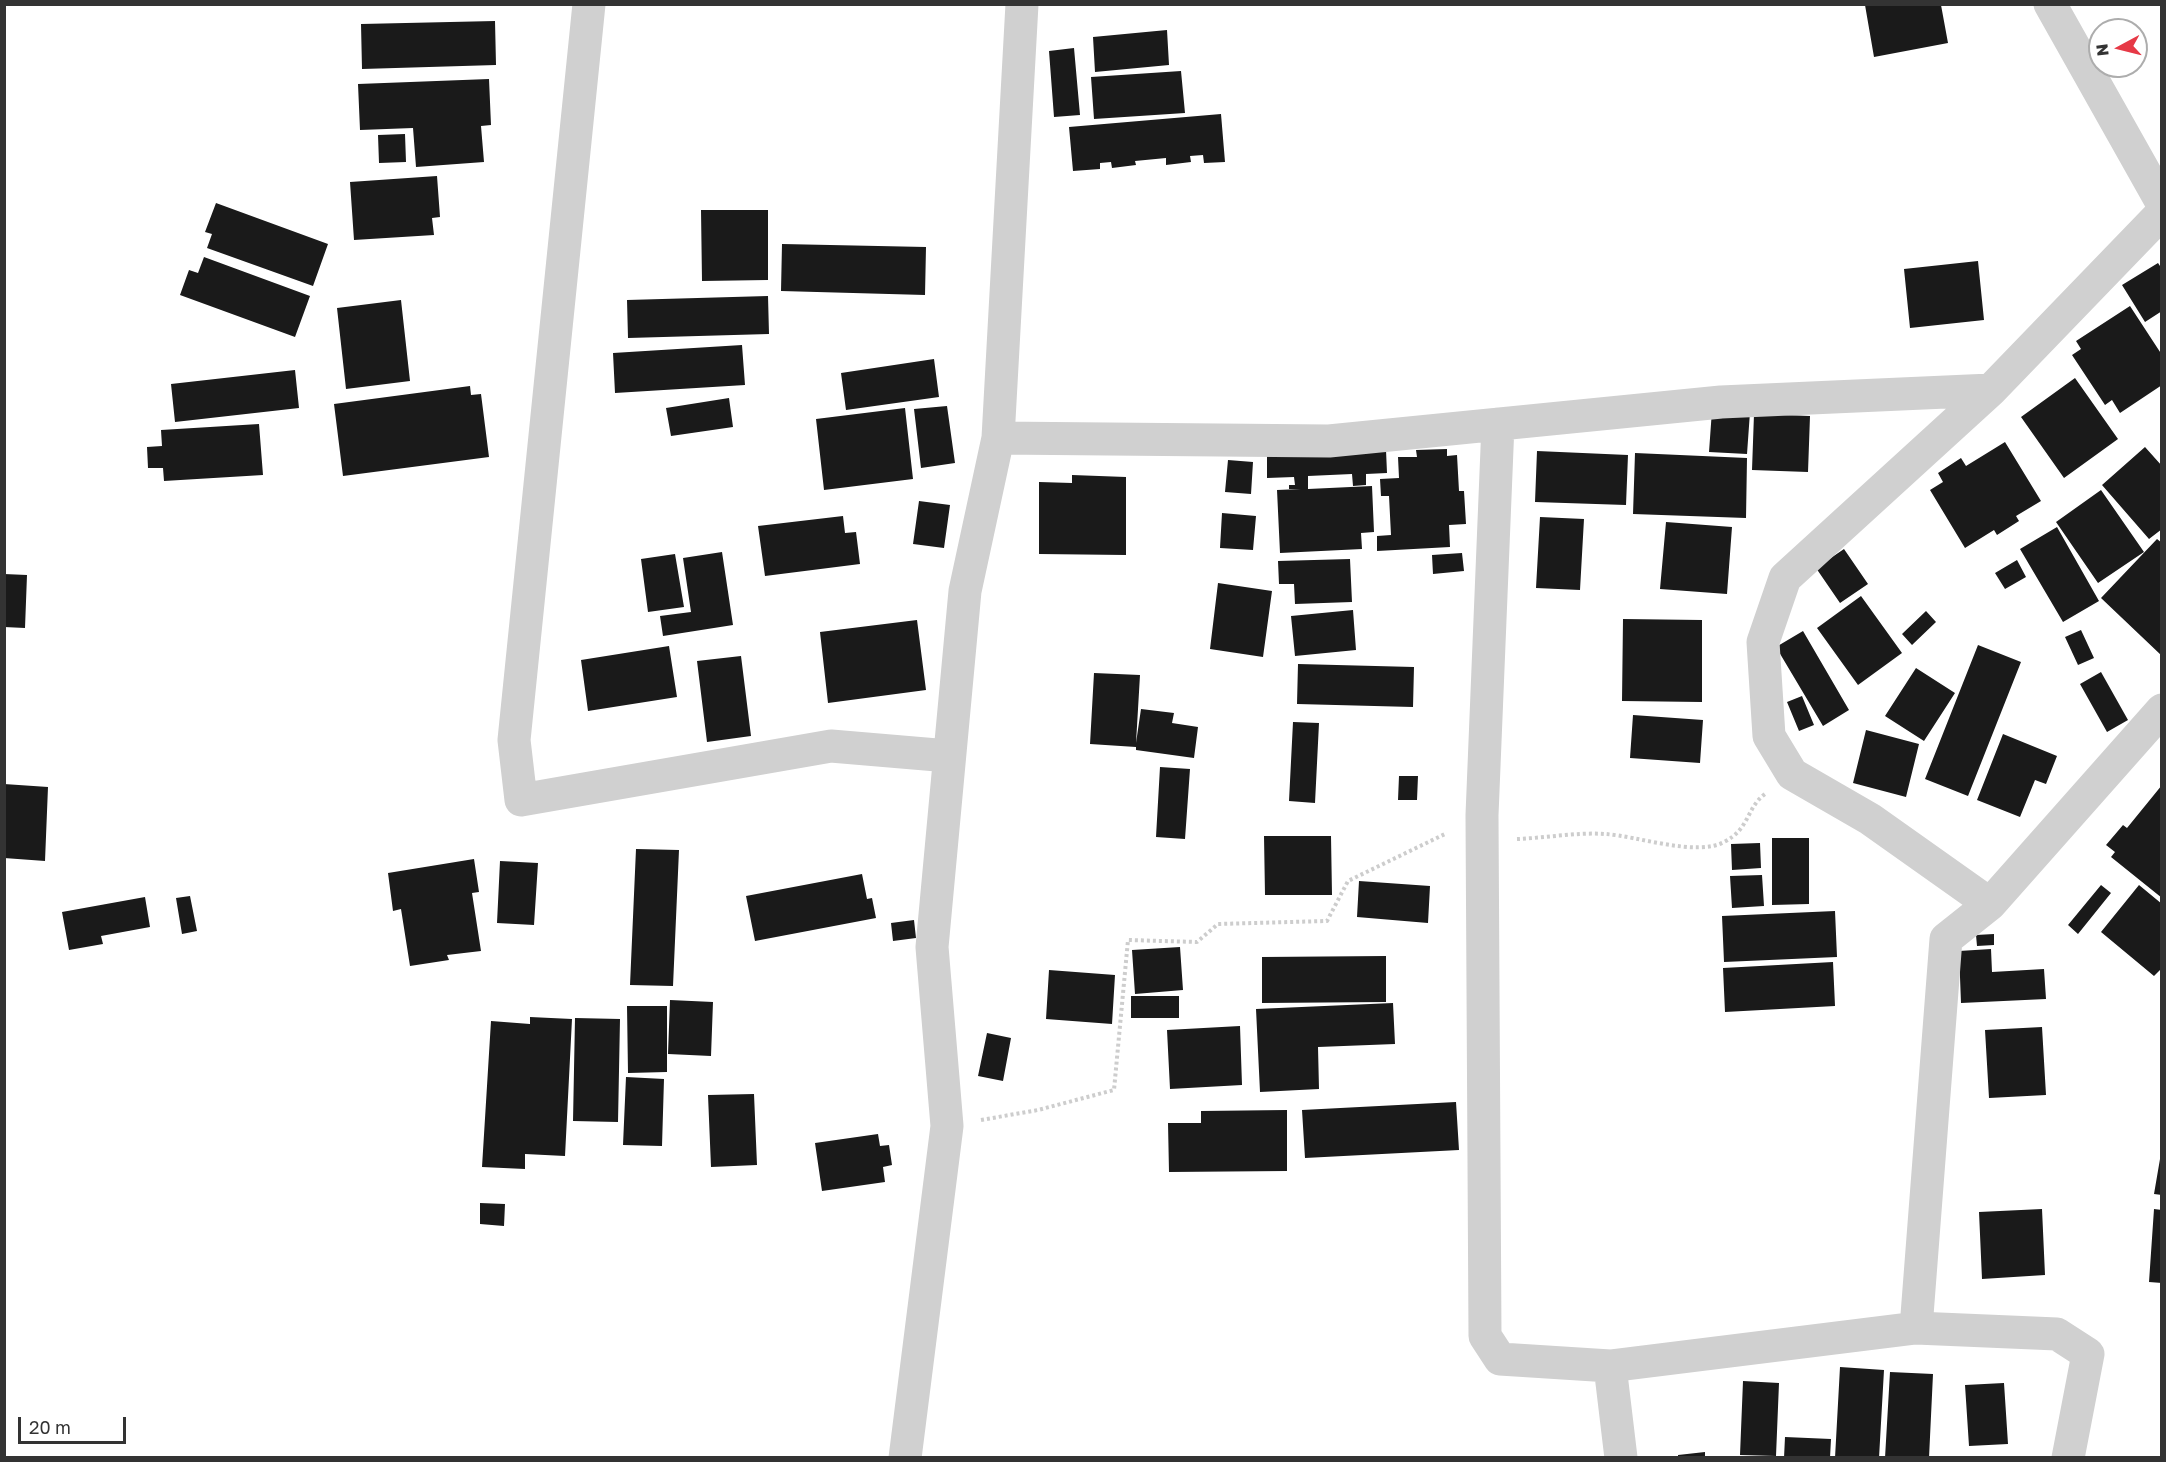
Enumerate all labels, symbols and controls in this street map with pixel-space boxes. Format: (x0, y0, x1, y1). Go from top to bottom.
north arrow (2088, 18, 2148, 78)
text: N (2091, 43, 2113, 57)
scale bar (21, 1405, 129, 1443)
text: 20 m (29, 1416, 71, 1438)

